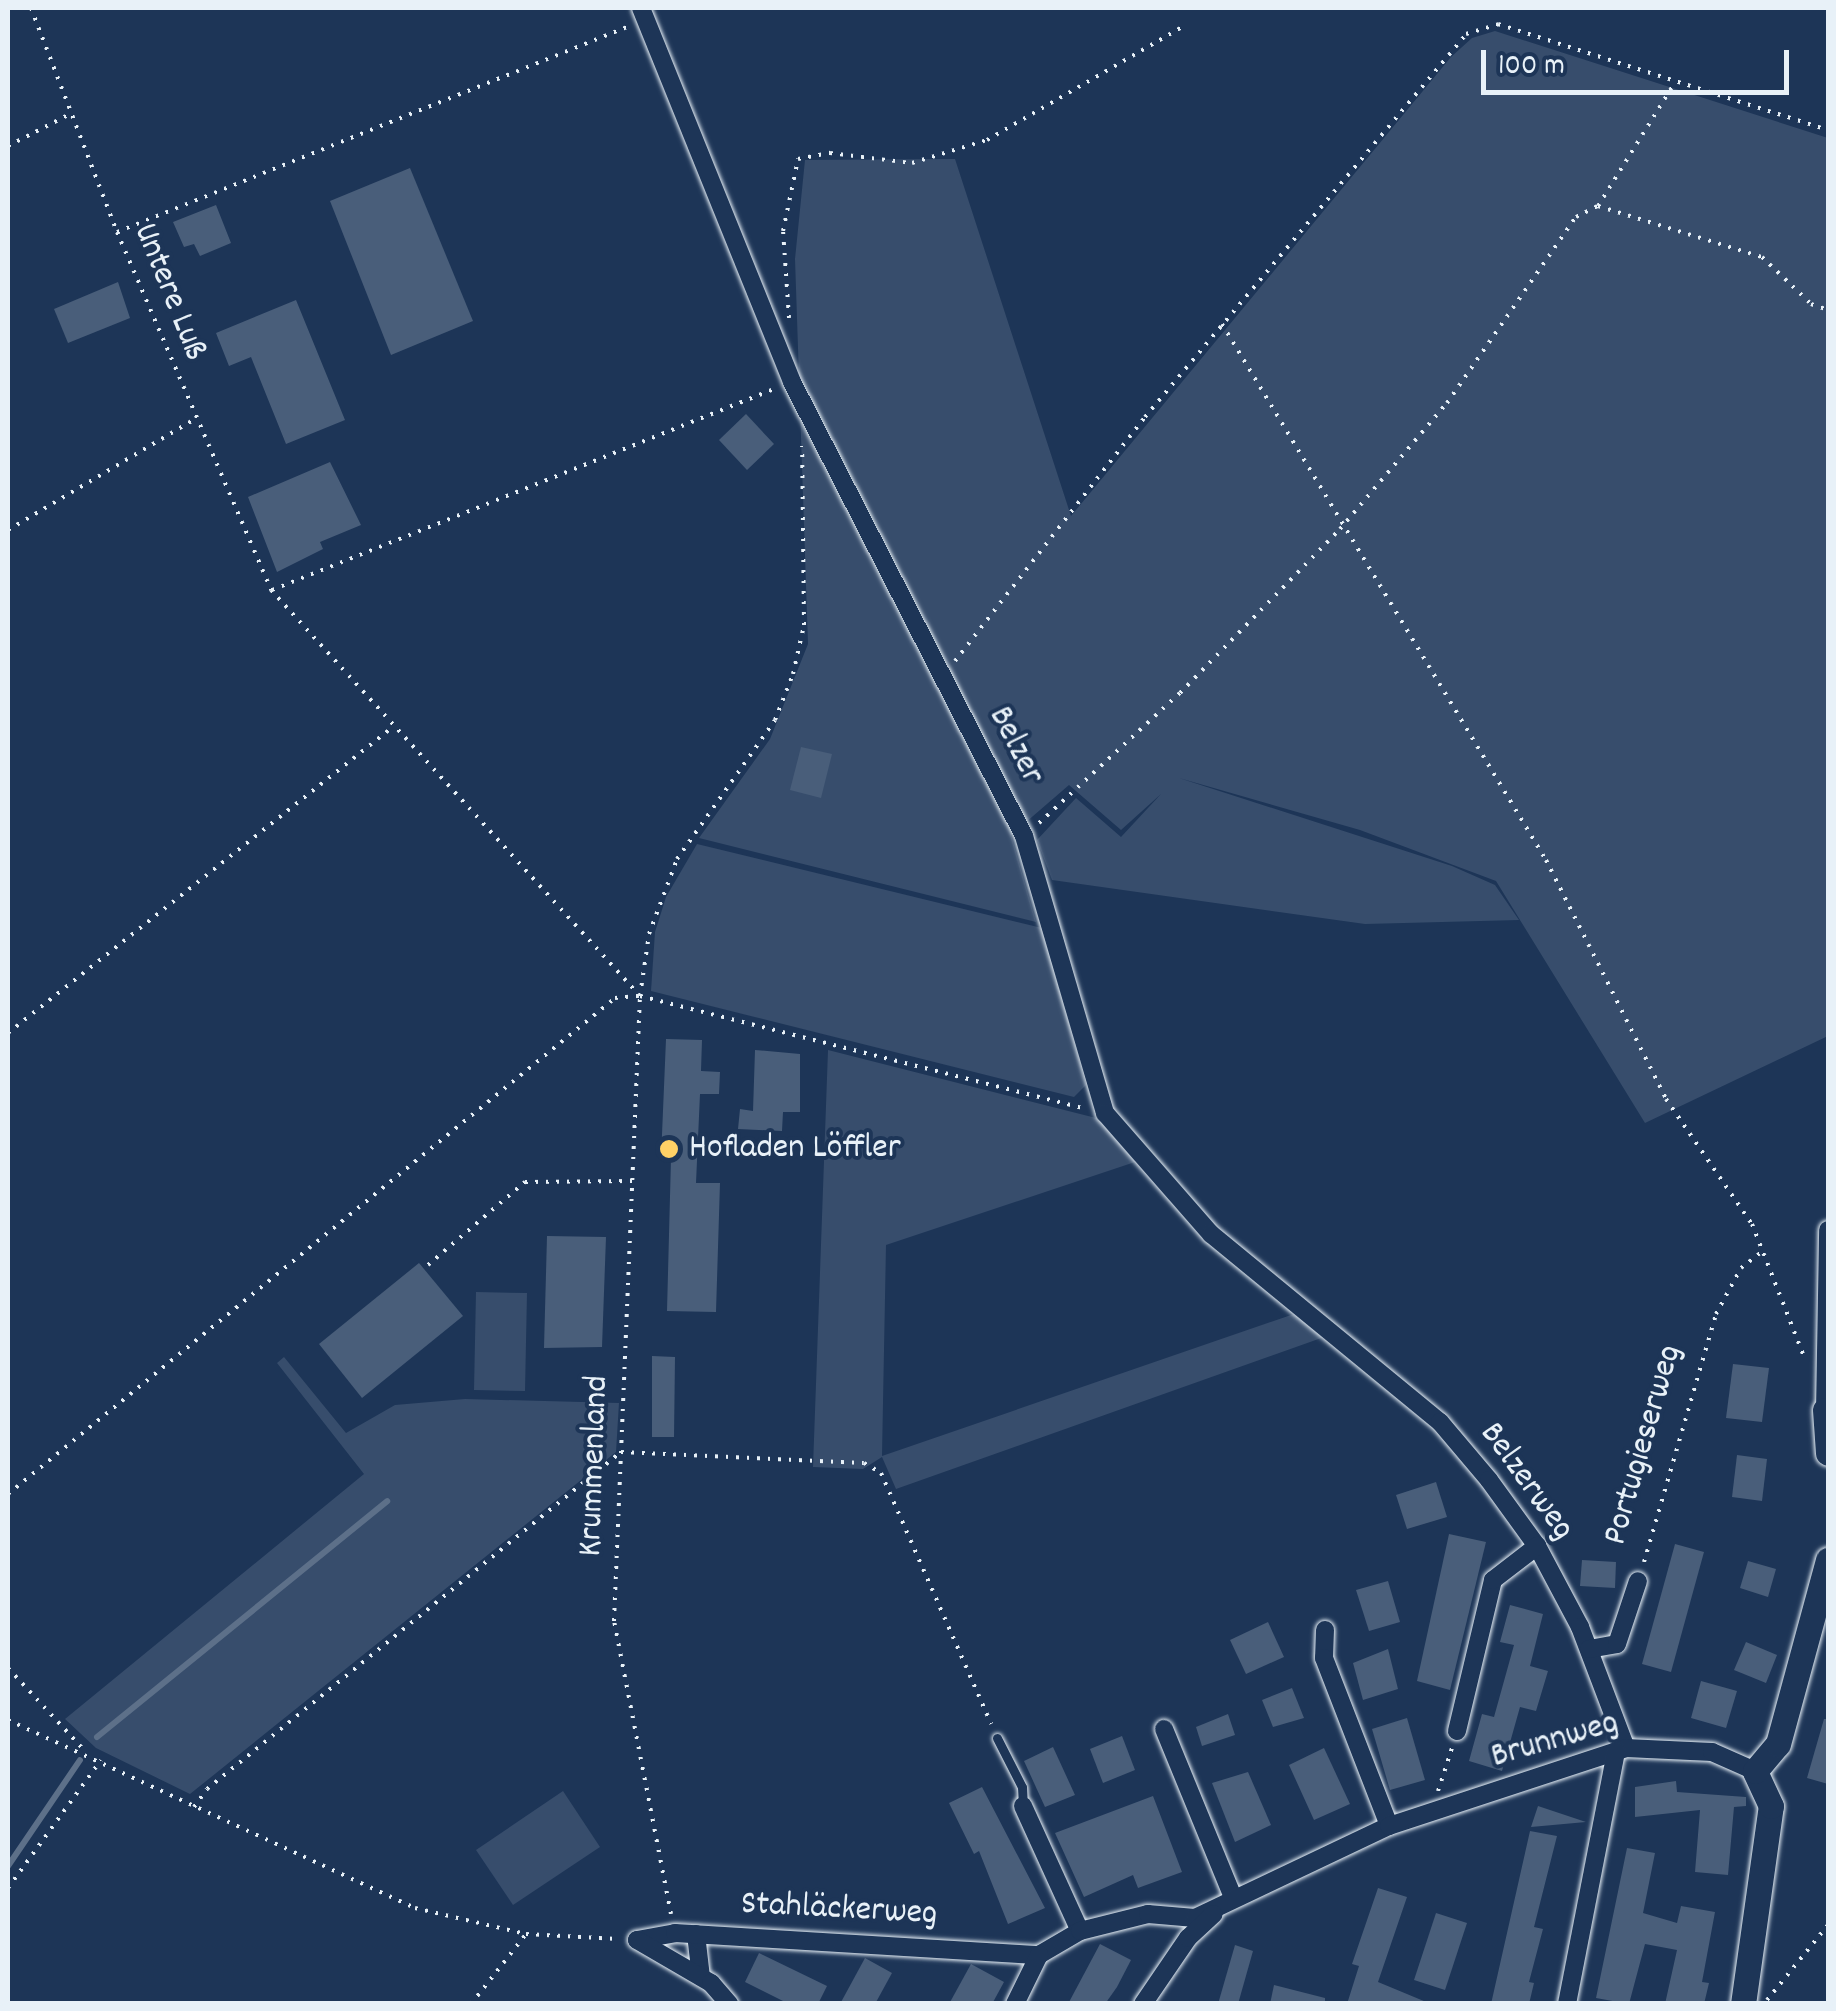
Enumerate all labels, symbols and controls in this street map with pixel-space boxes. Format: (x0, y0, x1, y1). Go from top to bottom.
scale bar (1486, 30, 1794, 92)
text: 100 m (1498, 46, 1565, 89)
street label: Untere Luß (123, 217, 215, 367)
street label: Belzer (978, 700, 1052, 792)
place label: Hofladen Löffler (689, 1128, 901, 1170)
marker: Hofladen Löffler (658, 1138, 680, 1160)
street label: Portugieserweg (1595, 1340, 1693, 1550)
street label: Krummenland (571, 1375, 619, 1557)
street label: Belzerweg (1469, 1415, 1583, 1549)
street label: Brunnweg (1487, 1703, 1623, 1779)
street label: Stahläckerweg (740, 1884, 938, 1936)

